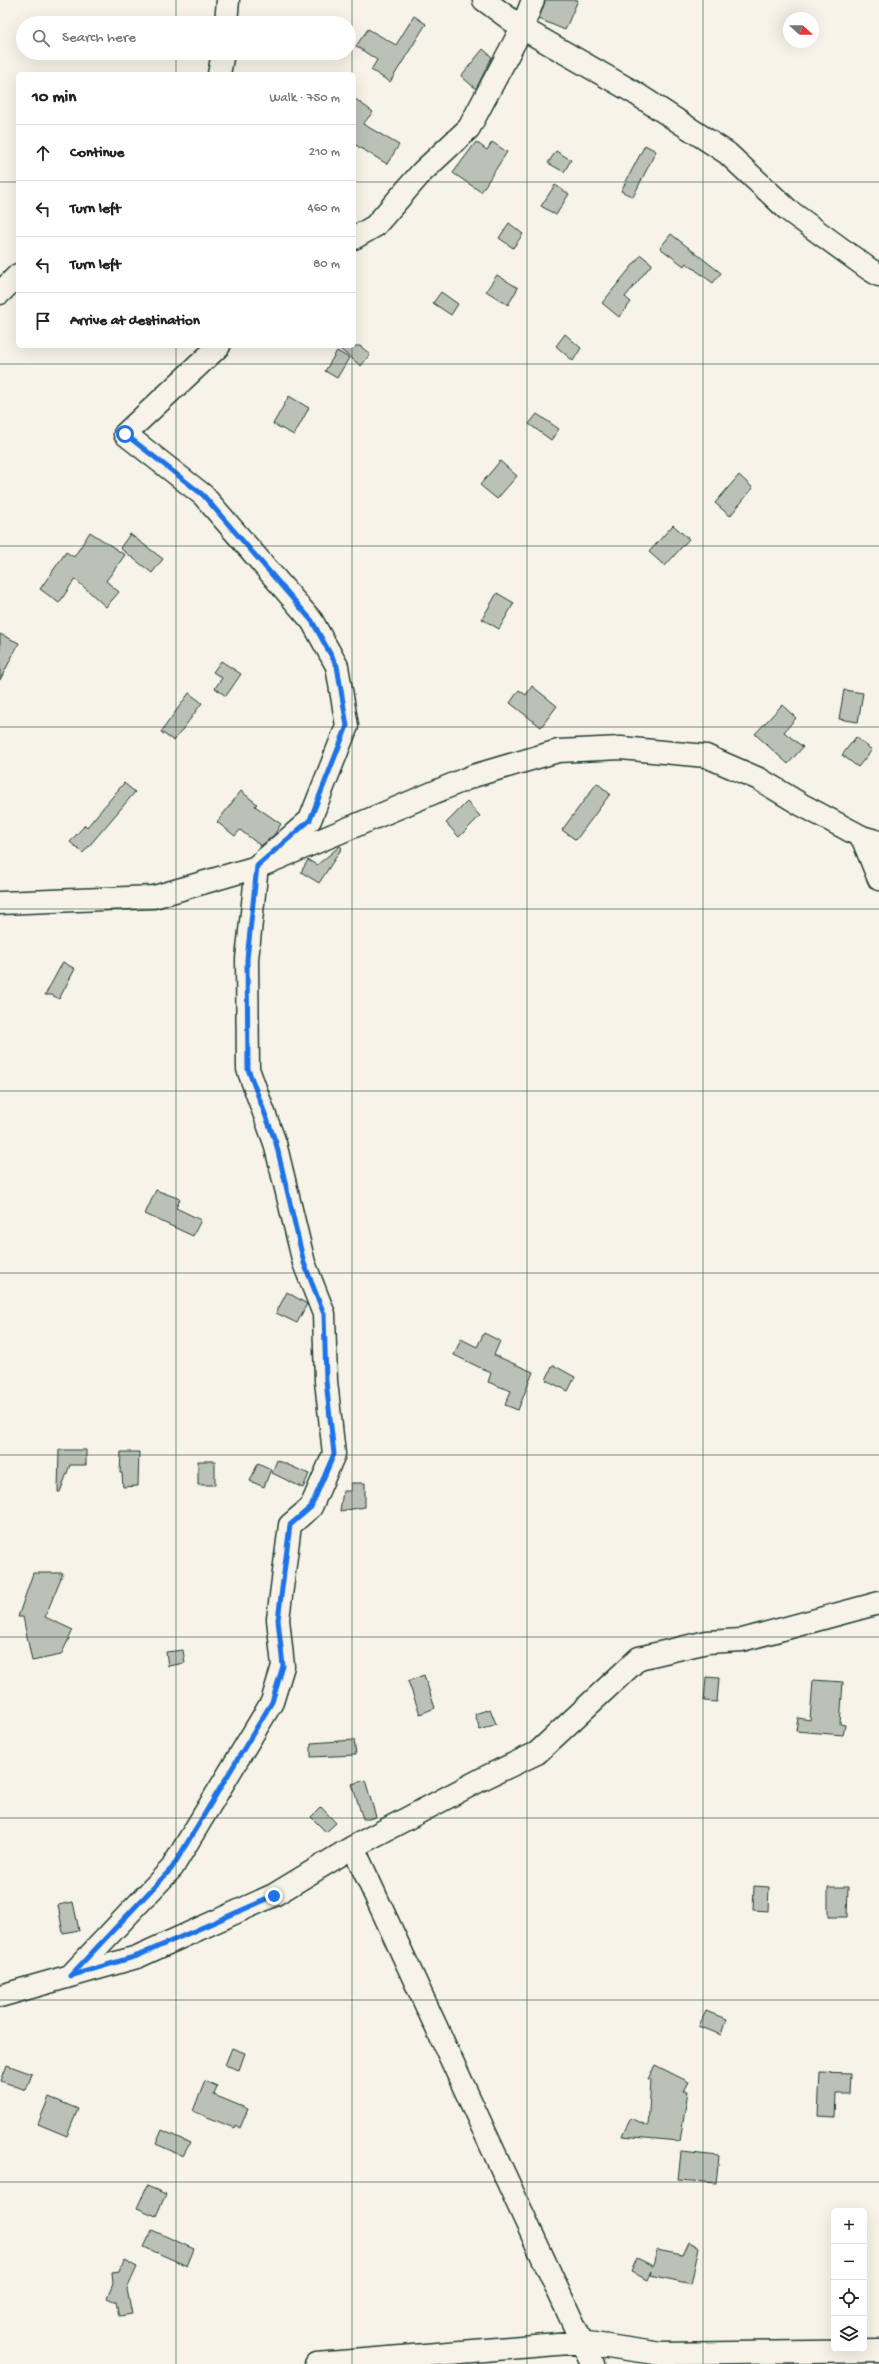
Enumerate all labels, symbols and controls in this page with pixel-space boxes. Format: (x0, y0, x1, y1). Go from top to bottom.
north arrow (783, 12, 819, 48)
search box (16, 16, 356, 60)
icon: search (30, 27, 52, 49)
text: Search here (62, 29, 136, 47)
text: 10 min (32, 88, 76, 108)
text: Walk · 750 m (270, 91, 340, 106)
icon: ahead (32, 142, 54, 164)
text: Continue (70, 144, 124, 162)
text: 210 m (309, 145, 340, 160)
icon: left (32, 198, 54, 220)
text: Turn left (70, 200, 121, 218)
text: 460 m (308, 201, 340, 216)
icon: left (32, 254, 54, 276)
text: Turn left (70, 256, 121, 274)
text: 80 m (313, 257, 340, 272)
icon: arrive (32, 310, 54, 332)
text: Arrive at destination (70, 312, 200, 330)
route start (116, 425, 134, 443)
route end (265, 1887, 283, 1905)
map controls (831, 2208, 867, 2352)
button: + (831, 2208, 867, 2244)
button: − (831, 2244, 867, 2280)
button: locate (831, 2280, 867, 2316)
button: layers (831, 2316, 867, 2352)

